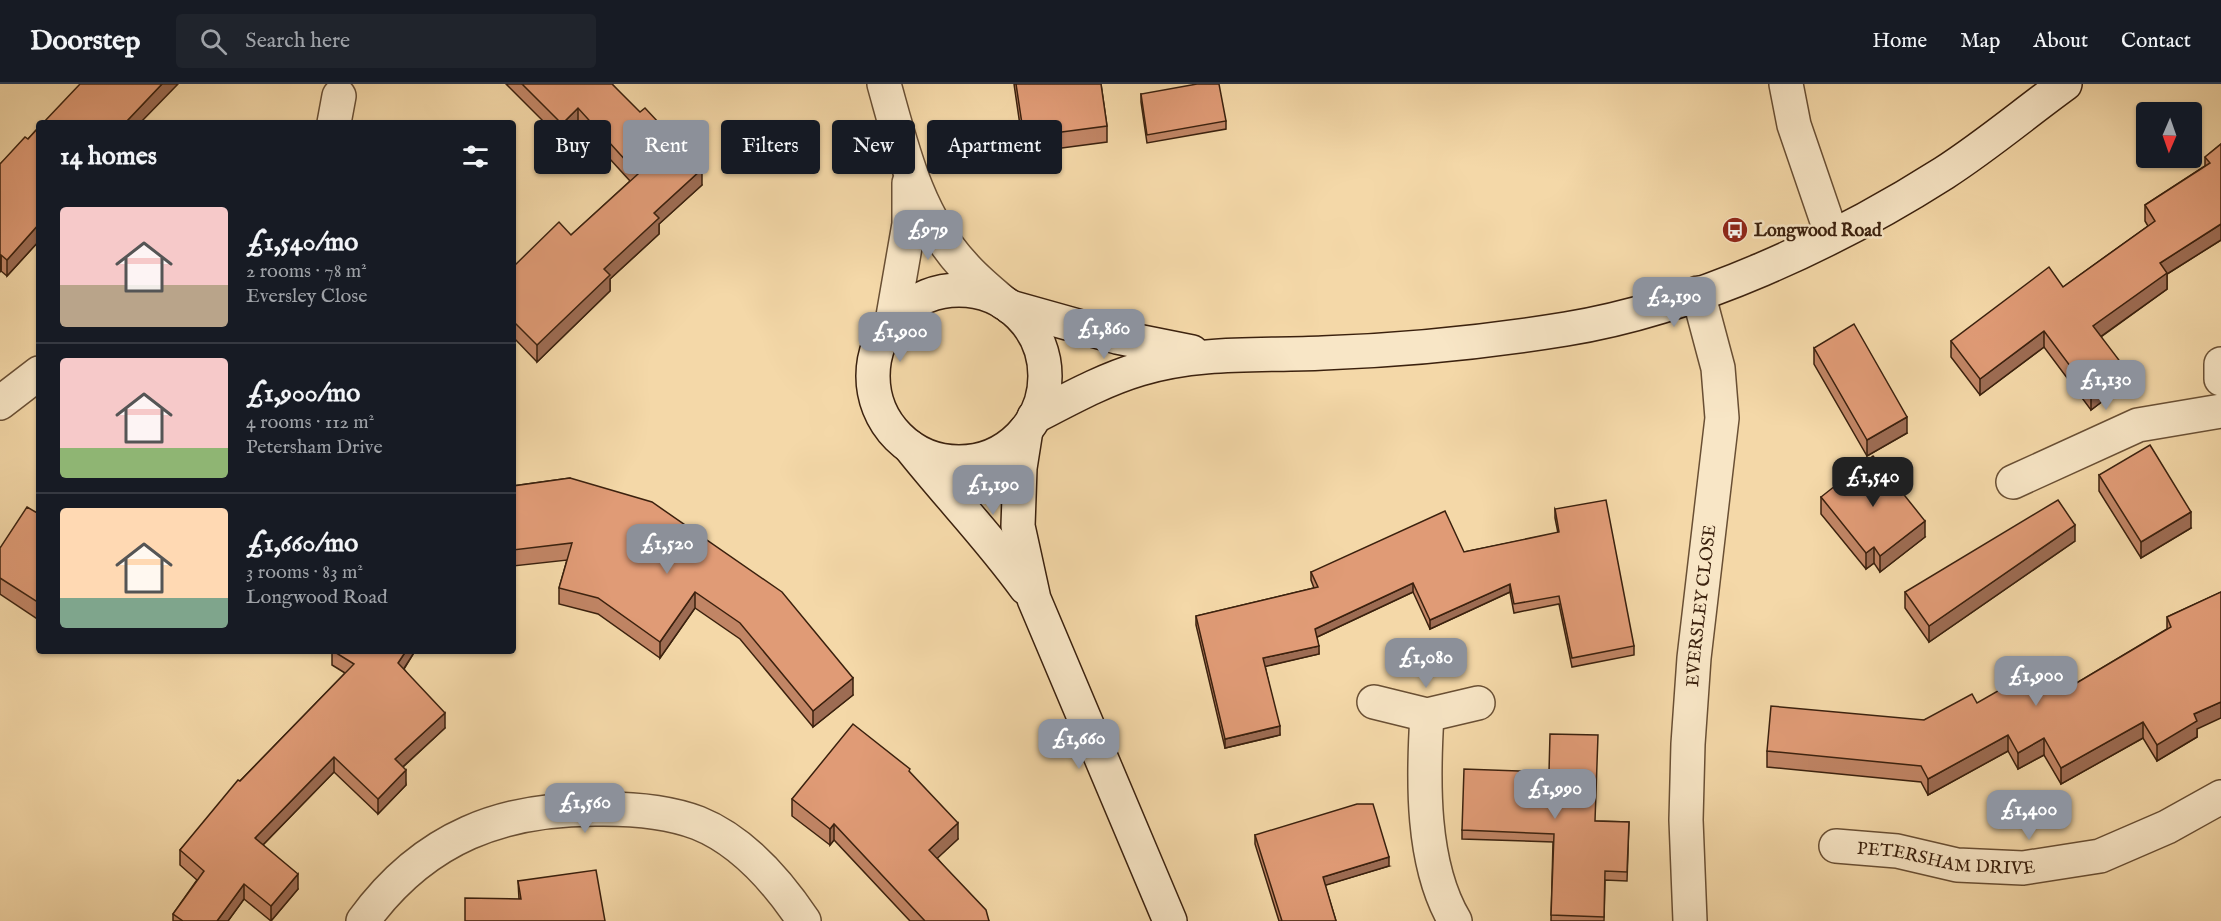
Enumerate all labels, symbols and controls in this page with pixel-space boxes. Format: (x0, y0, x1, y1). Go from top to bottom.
search box (176, 14, 596, 68)
text: Doorstep (30, 24, 140, 59)
icon: search (197, 25, 230, 58)
text: Search here (245, 27, 350, 55)
text: Home (1872, 28, 1927, 55)
text: Map (1960, 28, 2000, 55)
text: About (2033, 28, 2088, 55)
text: Contact (2121, 28, 2191, 55)
north arrow (2136, 102, 2202, 168)
map controls (2136, 102, 2202, 168)
chip: Buy (534, 120, 611, 174)
chip: Rent (623, 120, 709, 174)
chip: Filters (721, 120, 820, 174)
chip: New (832, 120, 915, 174)
chip: Apartment (927, 120, 1062, 174)
text: 14 homes (60, 140, 157, 173)
icon: filters (459, 140, 492, 173)
pin: £979 (892, 210, 964, 261)
bus stop icon: Longwood Road (1720, 215, 1750, 245)
text: £979 (908, 217, 948, 242)
place label: Longwood Road (1754, 220, 1882, 243)
text: £1,540/mo (246, 226, 358, 259)
icon: home (108, 231, 180, 303)
text: 2 rooms · 78 m² (246, 259, 367, 284)
pin: £2,190 (1625, 277, 1723, 328)
text: Eversley Close (246, 284, 367, 309)
text: £2,190 (1647, 284, 1701, 309)
pin: £1,860 (1055, 309, 1153, 360)
pin: £1,900 (851, 312, 949, 363)
text: £1,860 (1078, 316, 1130, 341)
text: £1,900 (873, 319, 928, 344)
pin: £1,130 (2057, 360, 2155, 411)
text: £1,130 (2080, 367, 2132, 392)
text: £1,900/mo (246, 377, 360, 410)
icon: home (108, 382, 180, 454)
text: 4 rooms · 112 m² (246, 410, 374, 435)
text: Petersham Drive (246, 435, 383, 460)
pin: £1,540 (1824, 457, 1922, 508)
text: £1,540 (1846, 464, 1900, 489)
pin: £1,190 (944, 465, 1042, 516)
text: £1,190 (967, 472, 1019, 497)
pin: £1,520 (618, 524, 716, 575)
street label: EVERSLEY CLOSE (1682, 524, 1722, 688)
text: £1,660/mo (246, 527, 358, 560)
text: £1,520 (640, 531, 694, 556)
icon: home (108, 532, 180, 604)
text: 3 rooms · 83 m² (246, 560, 363, 585)
text: Longwood Road (246, 585, 388, 610)
pin: £1,080 (1377, 638, 1475, 689)
text: £1,080 (1399, 645, 1453, 670)
pin: £1,900 (1987, 656, 2085, 707)
text: £1,900 (2009, 663, 2064, 688)
pin: £1,660 (1030, 719, 1128, 770)
text: £1,660 (1052, 726, 1106, 751)
pin: £1,990 (1506, 769, 1604, 820)
text: £1,990 (1528, 776, 1582, 801)
pin: £1,560 (536, 783, 634, 834)
text: £1,560 (559, 790, 611, 815)
pin: £1,400 (1980, 790, 2078, 841)
text: £1,400 (2001, 797, 2057, 822)
street label: PETERSHAM DRIVE (1856, 838, 2037, 881)

